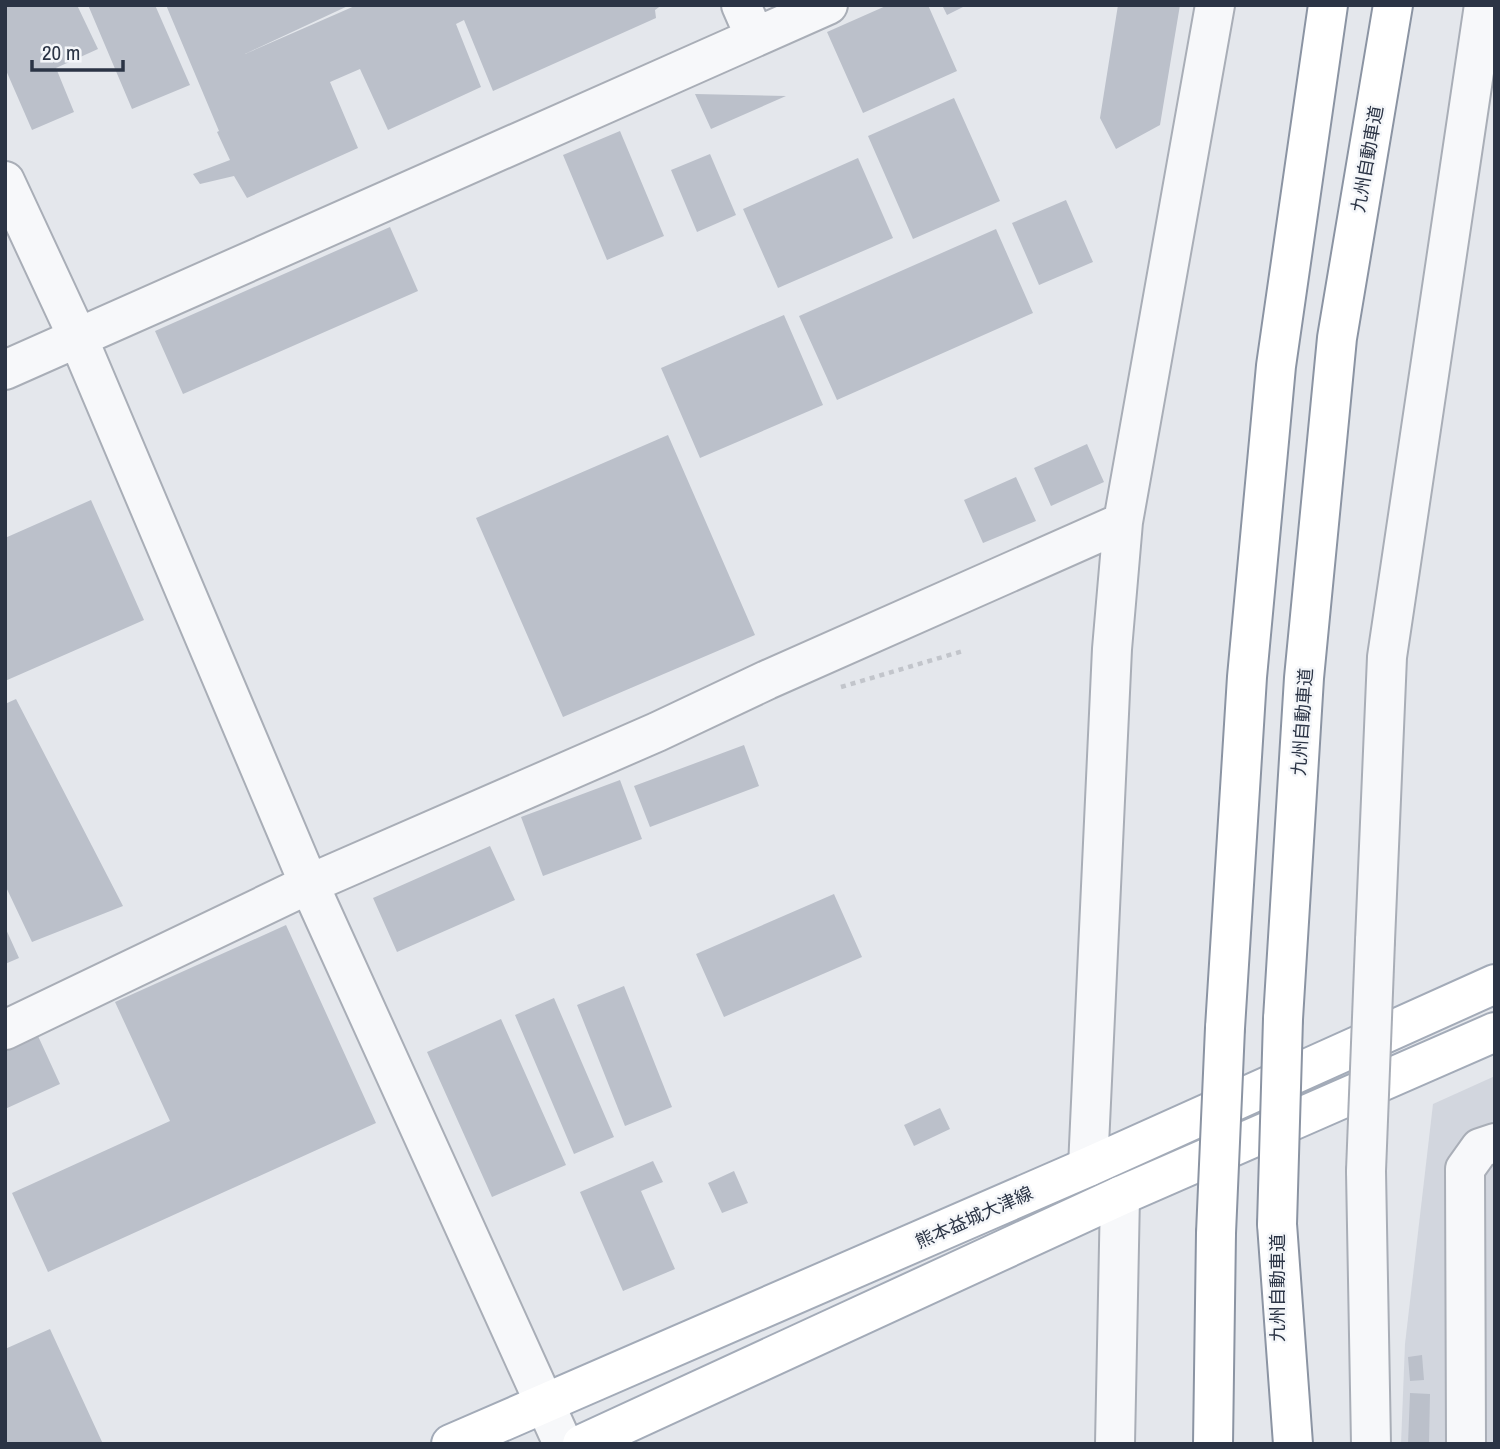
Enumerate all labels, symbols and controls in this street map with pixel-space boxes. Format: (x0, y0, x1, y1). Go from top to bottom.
scale bar (32, 28, 122, 72)
text: 20 m (42, 38, 80, 67)
street label: 九州自動車道 (1345, 104, 1389, 214)
street label: 九州自動車道 (1286, 667, 1318, 777)
street label: 熊本益城大津線 (911, 1180, 1037, 1254)
street label: 九州自動車道 (1265, 1234, 1290, 1342)

